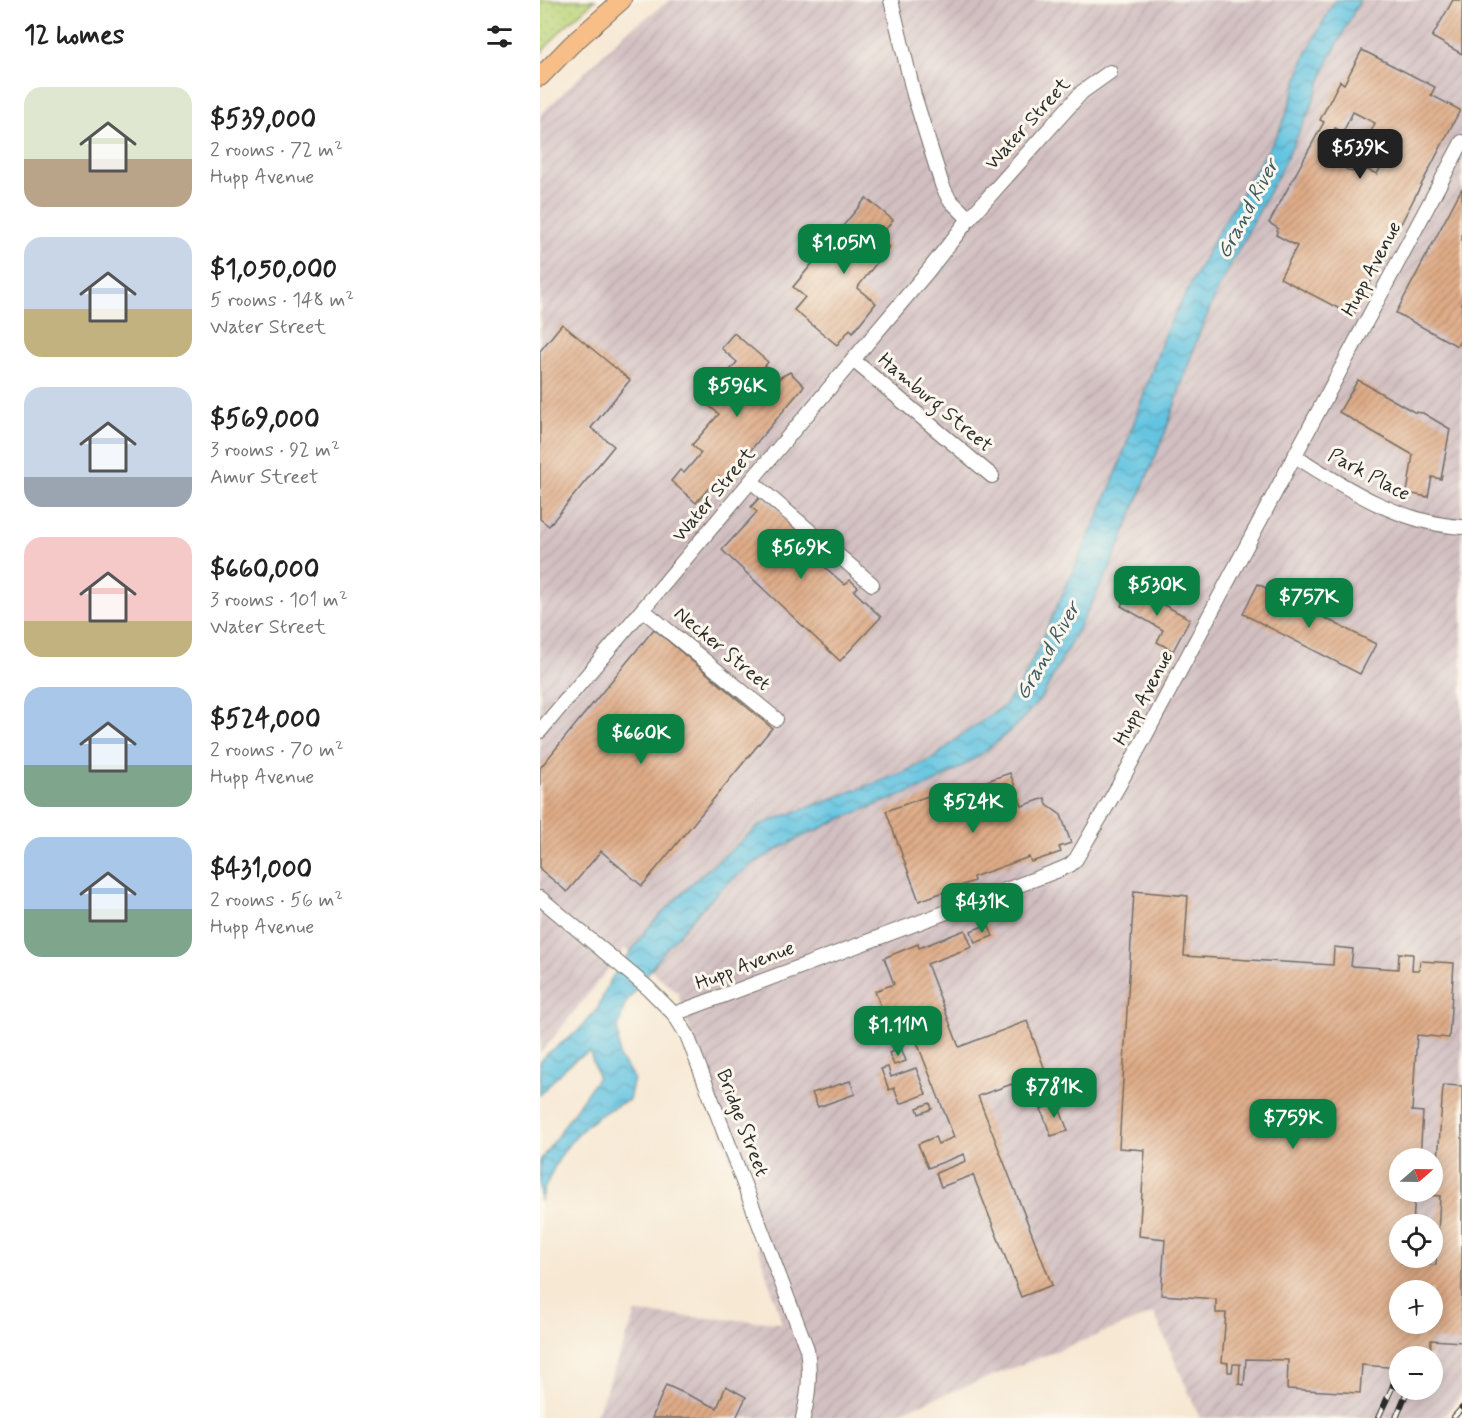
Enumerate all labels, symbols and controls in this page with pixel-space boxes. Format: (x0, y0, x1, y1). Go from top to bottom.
text: 12 homes (24, 19, 124, 53)
icon: filters (483, 20, 516, 53)
street label: Water Street (979, 72, 1077, 176)
text: $539,000 (210, 103, 316, 137)
icon: home (72, 111, 144, 183)
pin: $539K (1318, 129, 1402, 180)
text: $539K (1332, 135, 1388, 162)
text: 2 rooms · 72 m² (210, 137, 343, 164)
water label: Grand River (1210, 153, 1287, 264)
text: Hupp Avenue (210, 164, 314, 191)
street label: Hupp Avenue (1336, 217, 1408, 321)
pin: $1.05M (795, 224, 893, 275)
text: $1.05M (812, 230, 876, 257)
text: $1,050,000 (210, 253, 337, 287)
icon: home (72, 261, 144, 333)
text: 5 rooms · 148 m² (210, 287, 354, 314)
text: Water Street (210, 314, 326, 341)
street label: Hamburg Street (871, 347, 998, 461)
pin: $596K (695, 367, 779, 418)
text: $596K (707, 373, 767, 400)
text: $569,000 (210, 403, 320, 437)
icon: home (72, 411, 144, 483)
text: 3 rooms · 92 m² (210, 437, 340, 464)
street label: Water Street (666, 442, 762, 548)
street label: Park Place (1323, 442, 1415, 508)
text: Amur Street (210, 464, 319, 491)
pin: $569K (759, 529, 843, 580)
text: $569K (771, 535, 831, 562)
text: $660,000 (210, 553, 319, 587)
icon: home (72, 561, 144, 633)
pin: $530K (1115, 566, 1199, 617)
text: $530K (1128, 572, 1186, 599)
pin: $757K (1267, 578, 1351, 629)
text: $757K (1279, 584, 1339, 611)
text: 3 rooms · 101 m² (210, 587, 348, 614)
water label: Grand River (1009, 595, 1088, 705)
street label: Necker Street (668, 601, 776, 697)
text: Water Street (210, 614, 326, 641)
street label: Hupp Avenue (1108, 646, 1180, 750)
text: $524,000 (210, 703, 321, 737)
icon: home (72, 711, 144, 783)
pin: $660K (599, 714, 683, 765)
text: $660K (611, 720, 671, 747)
text: 2 rooms · 70 m² (210, 737, 344, 764)
text: Hupp Avenue (210, 764, 314, 791)
pin: $524K (931, 783, 1015, 834)
text: $524K (943, 789, 1003, 816)
text: $431,000 (210, 853, 312, 887)
icon: home (72, 861, 144, 933)
pin: $431K (940, 883, 1024, 934)
text: 2 rooms · 56 m² (210, 887, 343, 914)
text: $431K (955, 889, 1009, 916)
text: Hupp Avenue (210, 914, 314, 941)
street label: Hupp Avenue (691, 935, 799, 997)
pin: $1.11M (849, 1006, 947, 1057)
text: $1.11M (868, 1012, 928, 1039)
street label: Bridge Street (709, 1066, 775, 1180)
pin: $781K (1012, 1068, 1096, 1119)
text: $781K (1026, 1074, 1082, 1101)
pin: $759K (1251, 1099, 1335, 1150)
text: $759K (1263, 1105, 1323, 1132)
north arrow (1389, 1148, 1443, 1202)
map controls (1389, 1148, 1443, 1400)
button: locate (1389, 1214, 1443, 1268)
button: + (1389, 1280, 1443, 1334)
button: − (1389, 1346, 1443, 1400)

